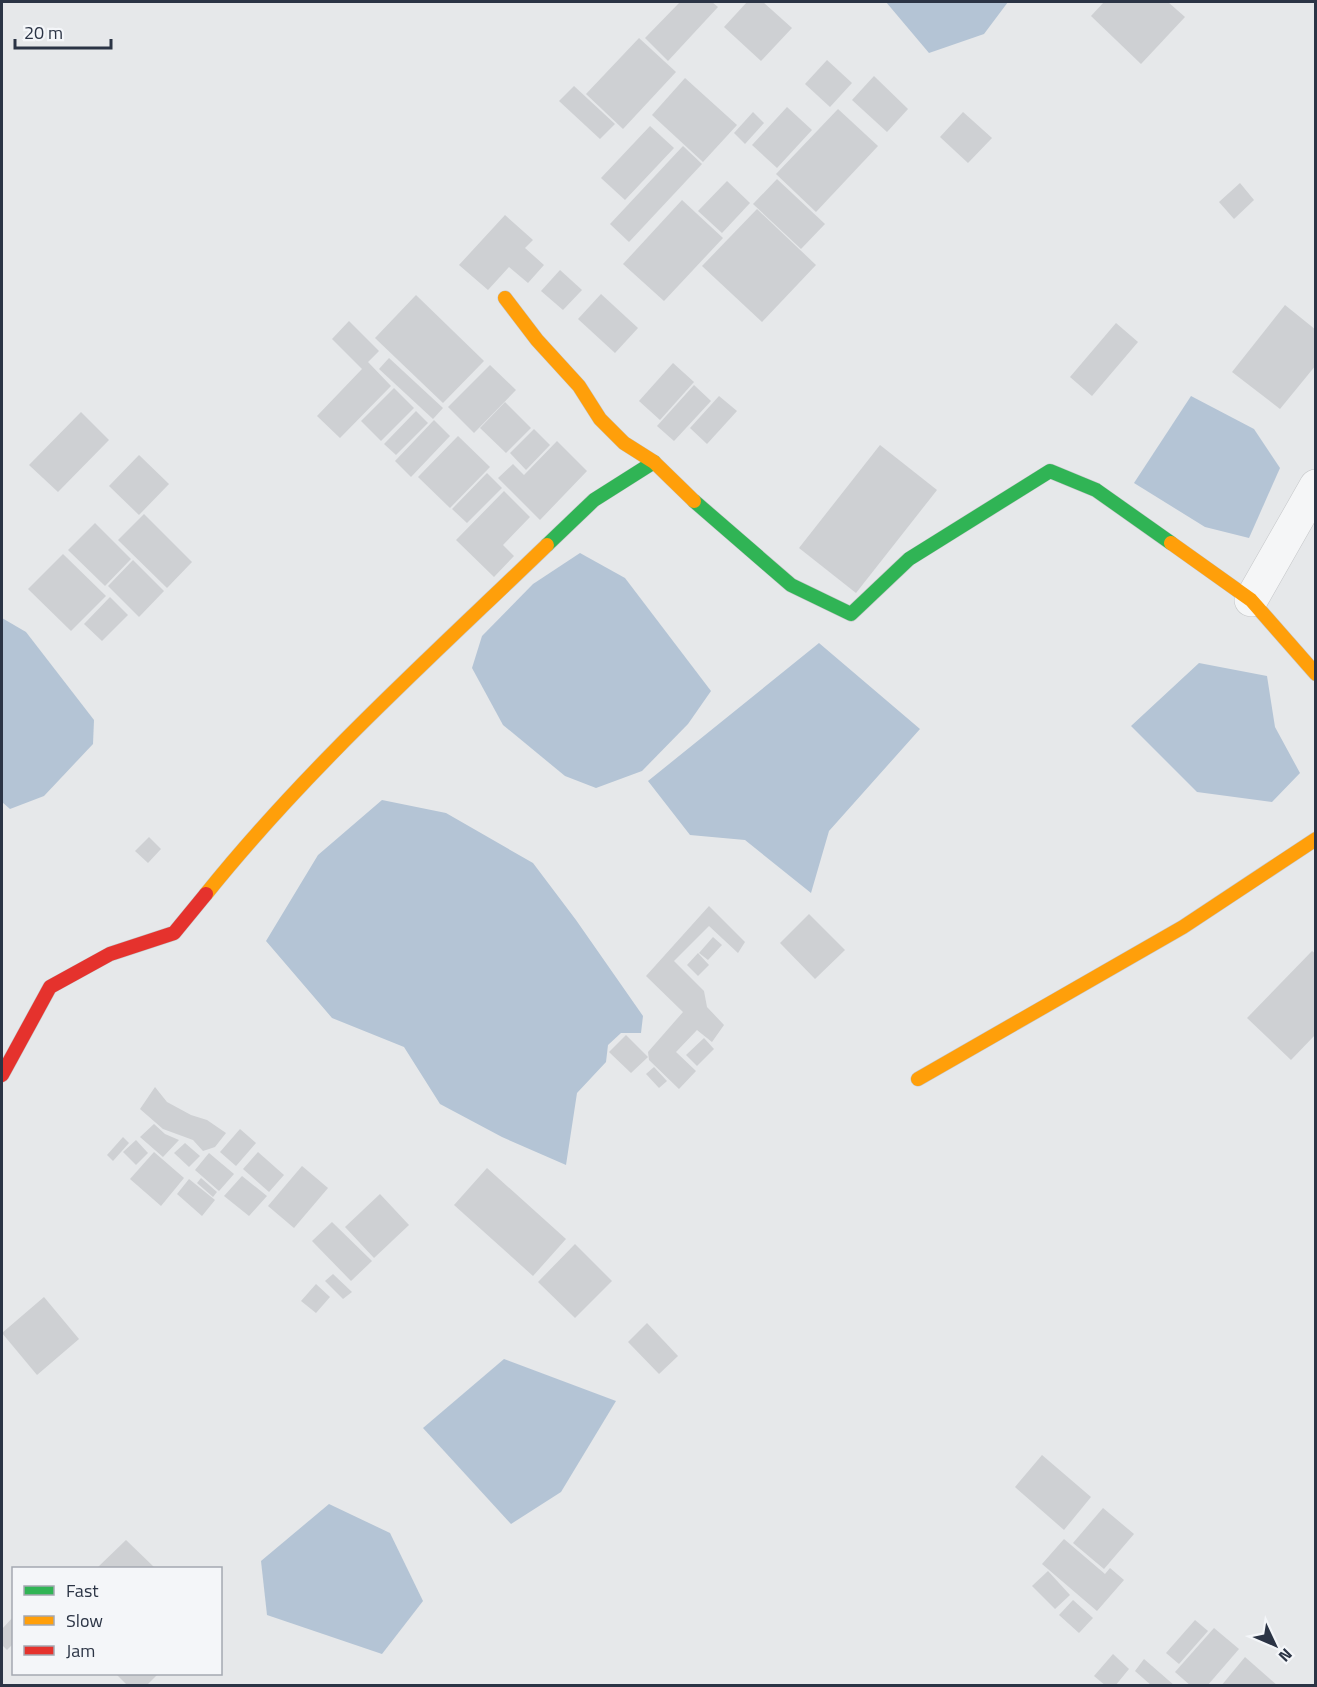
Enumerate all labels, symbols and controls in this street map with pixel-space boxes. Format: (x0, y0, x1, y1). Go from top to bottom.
scale bar (15, 12, 111, 50)
text: 20 m (24, 19, 63, 46)
legend (12, 1567, 222, 1675)
text: Fast (66, 1577, 99, 1604)
text: Slow (66, 1607, 103, 1634)
north arrow (1245, 1615, 1305, 1675)
text: Jam (66, 1637, 95, 1664)
text: N (1273, 1643, 1298, 1668)

